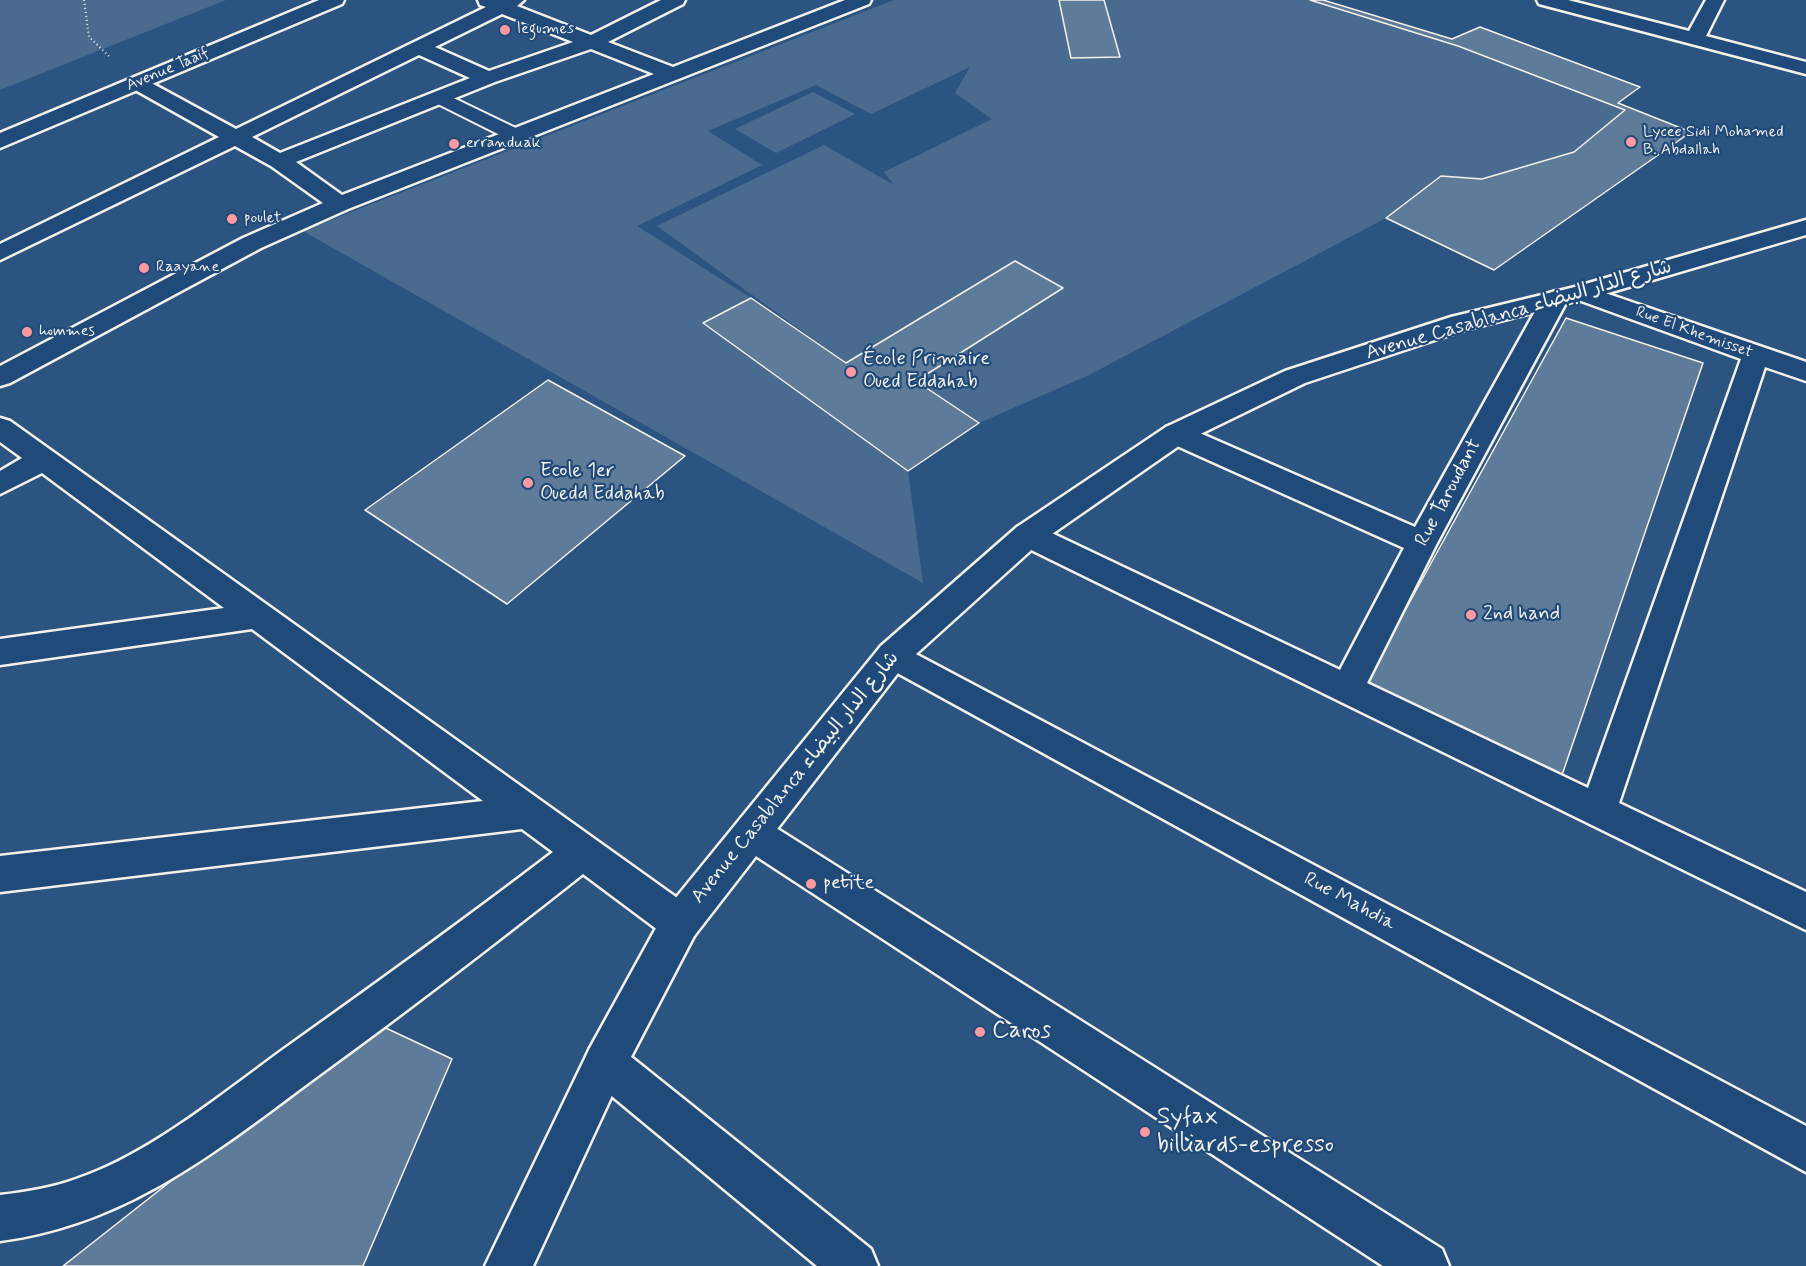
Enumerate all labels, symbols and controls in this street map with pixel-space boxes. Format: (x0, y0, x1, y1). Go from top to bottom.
place label: legumes (517, 20, 574, 40)
marker: legumes (498, 23, 512, 37)
street label: Avenue Taaif (124, 44, 212, 96)
place label: Lycee Sidi Mohamed B. Abdallah (1643, 123, 1784, 161)
place label: erranduak (466, 134, 541, 154)
marker: Lycee Sidi Mohamed B. Abdallah (1624, 135, 1638, 149)
marker: erranduak (447, 137, 461, 151)
place label: poulet (244, 209, 281, 229)
marker: poulet (225, 212, 239, 226)
street label: Avenue Casablanca شارع الدار البيضاء (1363, 256, 1675, 366)
place label: Raayane (156, 258, 219, 278)
marker: Raayane (137, 261, 151, 275)
street label: Rue El Khemisset (1633, 303, 1755, 363)
place label: hommes (39, 322, 95, 342)
marker: hommes (20, 325, 34, 339)
place label: École Primaire Oued Eddahab (863, 348, 990, 395)
marker: École Primaire Oued Eddahab (844, 365, 858, 379)
street label: Rue Taroudant (1411, 435, 1487, 551)
place label: Ecole 1er Ouedd Eddahab (540, 460, 665, 507)
marker: Ecole 1er Ouedd Eddahab (521, 476, 535, 490)
place label: 2nd hand (1483, 603, 1560, 627)
marker: 2nd hand (1464, 608, 1478, 622)
street label: Avenue Casablanca شارع الدار البيضاء (687, 647, 905, 909)
street label: Rue Mahdia (1299, 868, 1399, 936)
place label: petite (823, 872, 874, 896)
marker: petite (804, 877, 818, 891)
place label: Caros (992, 1018, 1051, 1046)
marker: Caros (973, 1025, 987, 1039)
place label: Syfax billiards-espresso (1157, 1104, 1334, 1160)
marker: Syfax billiards-espresso (1138, 1125, 1152, 1139)

